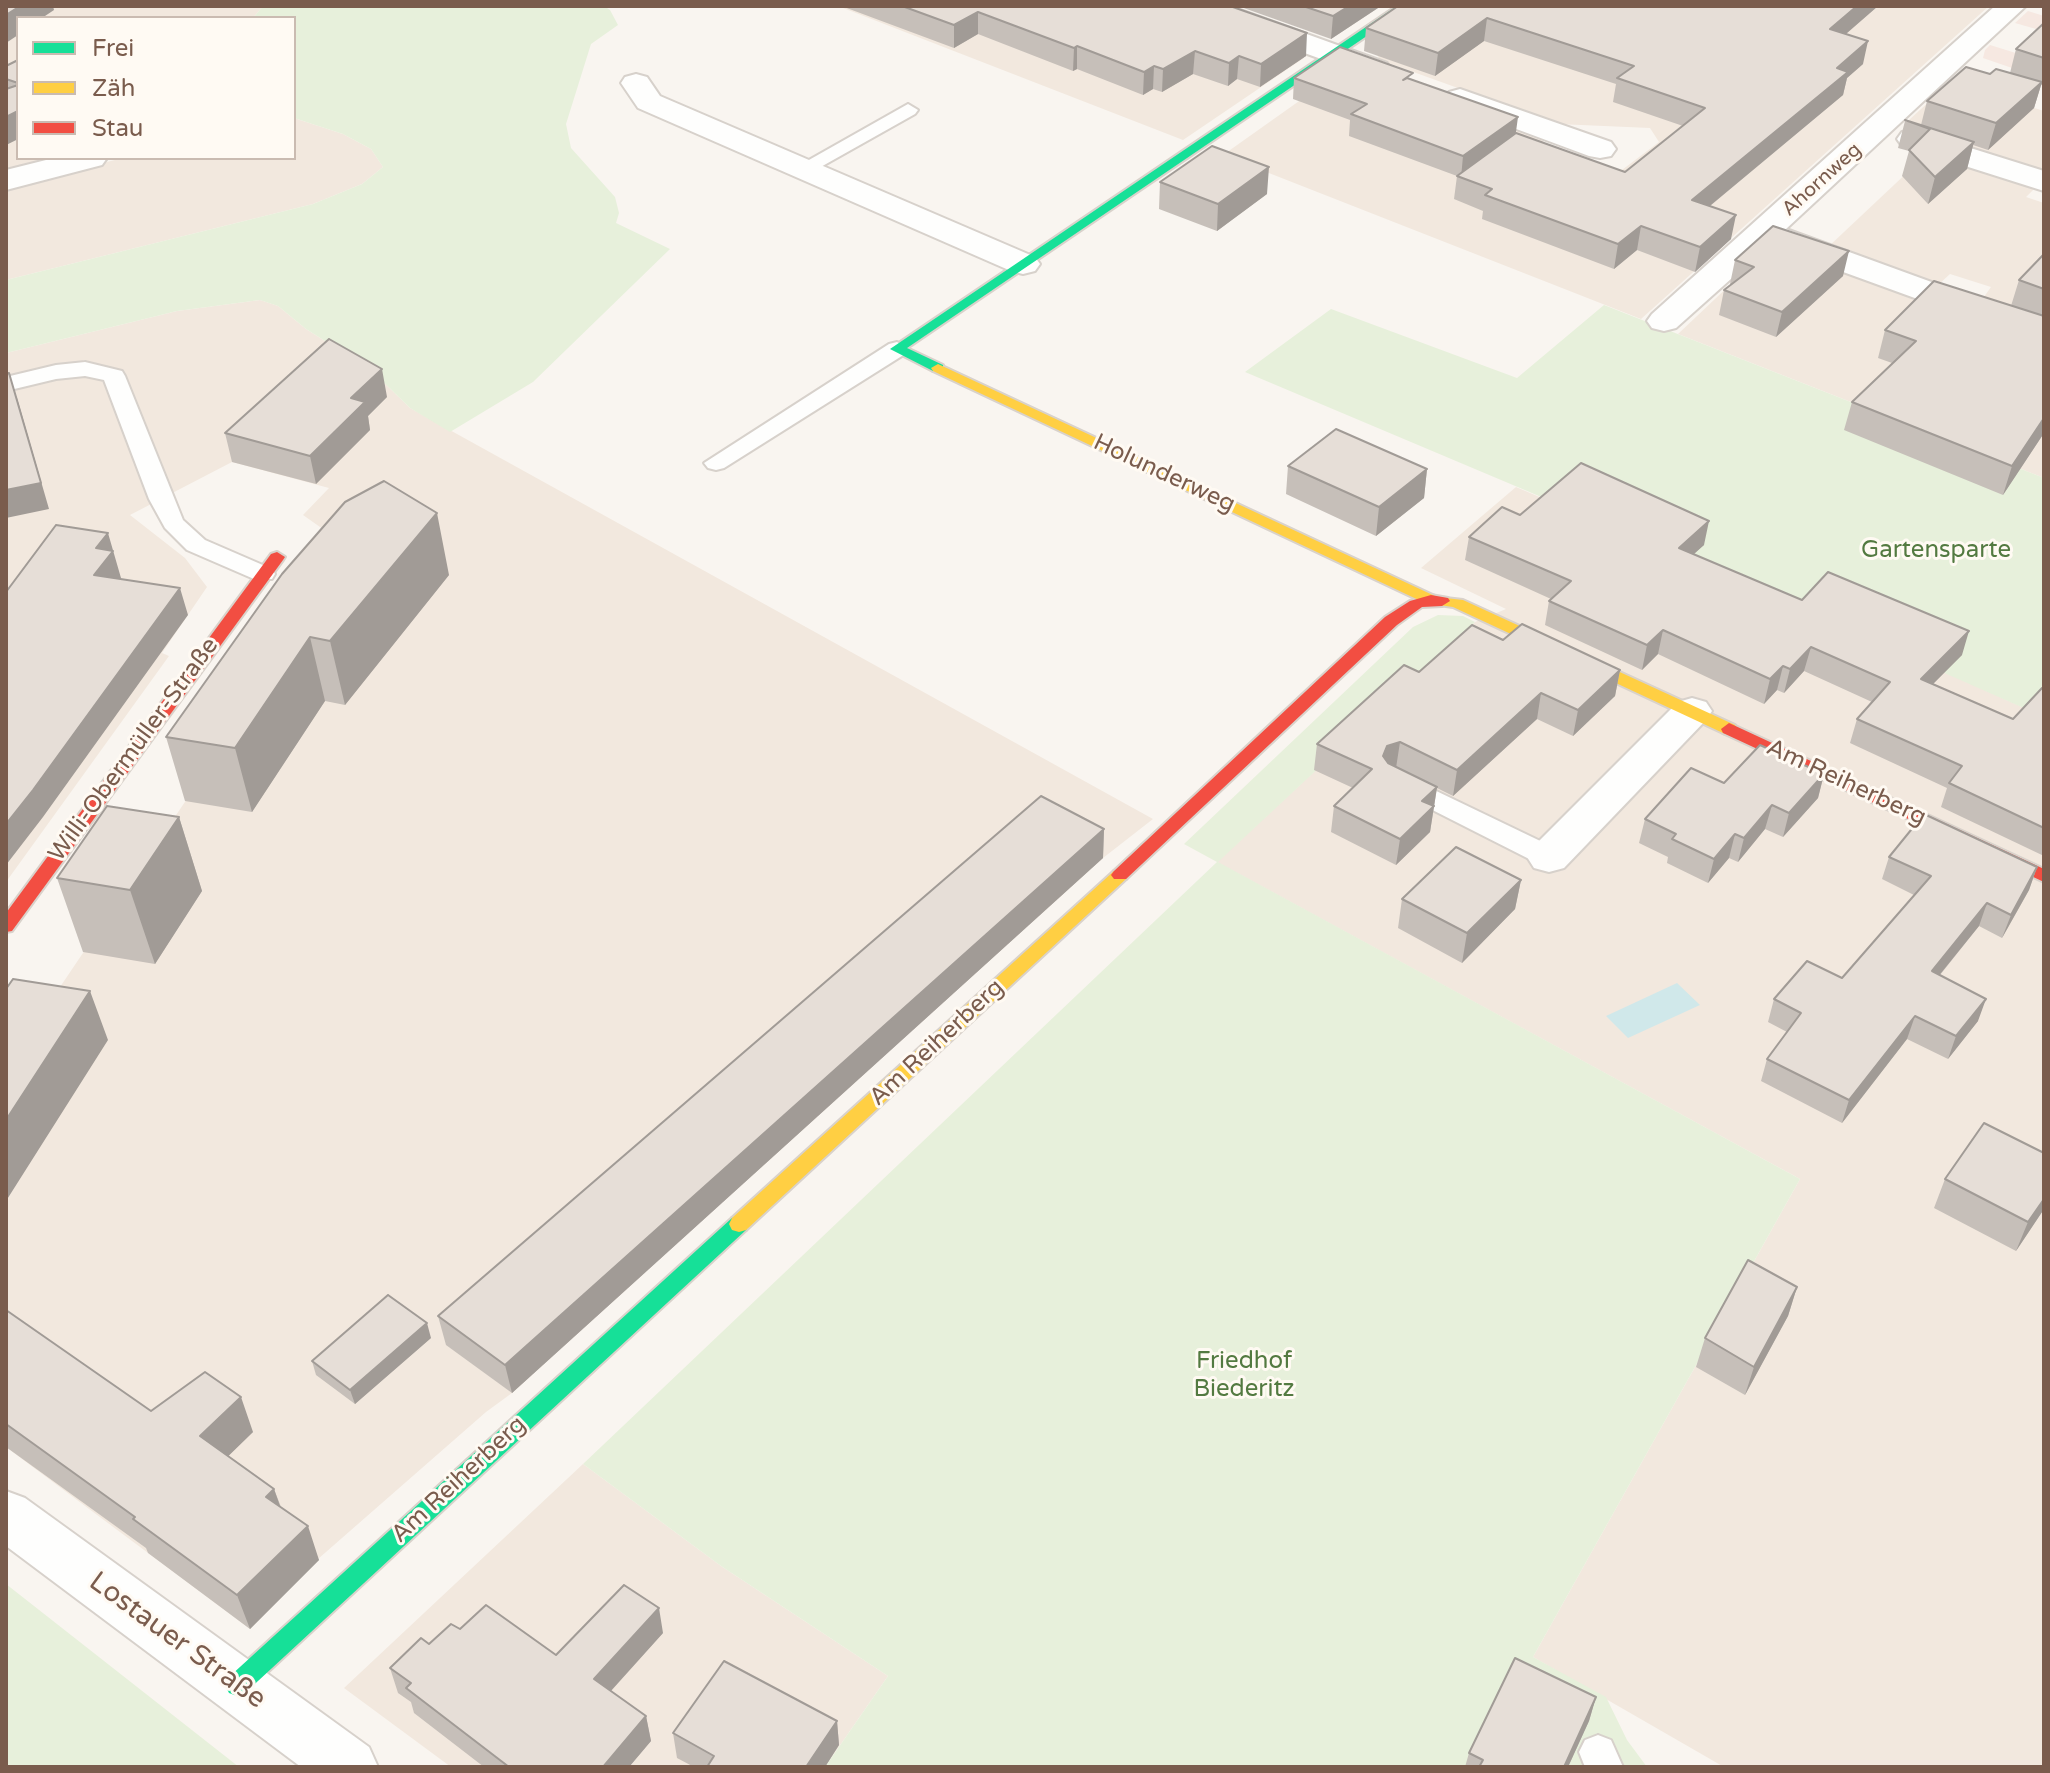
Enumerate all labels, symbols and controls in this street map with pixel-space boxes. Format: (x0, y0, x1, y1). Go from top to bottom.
legend (16, 16, 296, 160)
text: Frei (92, 34, 134, 63)
text: Zäh (92, 74, 135, 103)
text: Stau (92, 114, 143, 143)
street label: Ahornweg (1777, 138, 1867, 222)
street label: Holunderweg (1089, 429, 1239, 519)
park label: Gartensparte (1861, 537, 2011, 565)
street label: Willi-Obermüller-Straße (43, 632, 225, 868)
street label: Am Reiherberg (1762, 733, 1930, 833)
street label: Am Reiherberg (864, 974, 1010, 1112)
park label: Friedhof Biederitz (1193, 1348, 1295, 1404)
street label: Am Reiherberg (386, 1411, 532, 1549)
street label: Lostauer Straße (82, 1566, 272, 1716)

